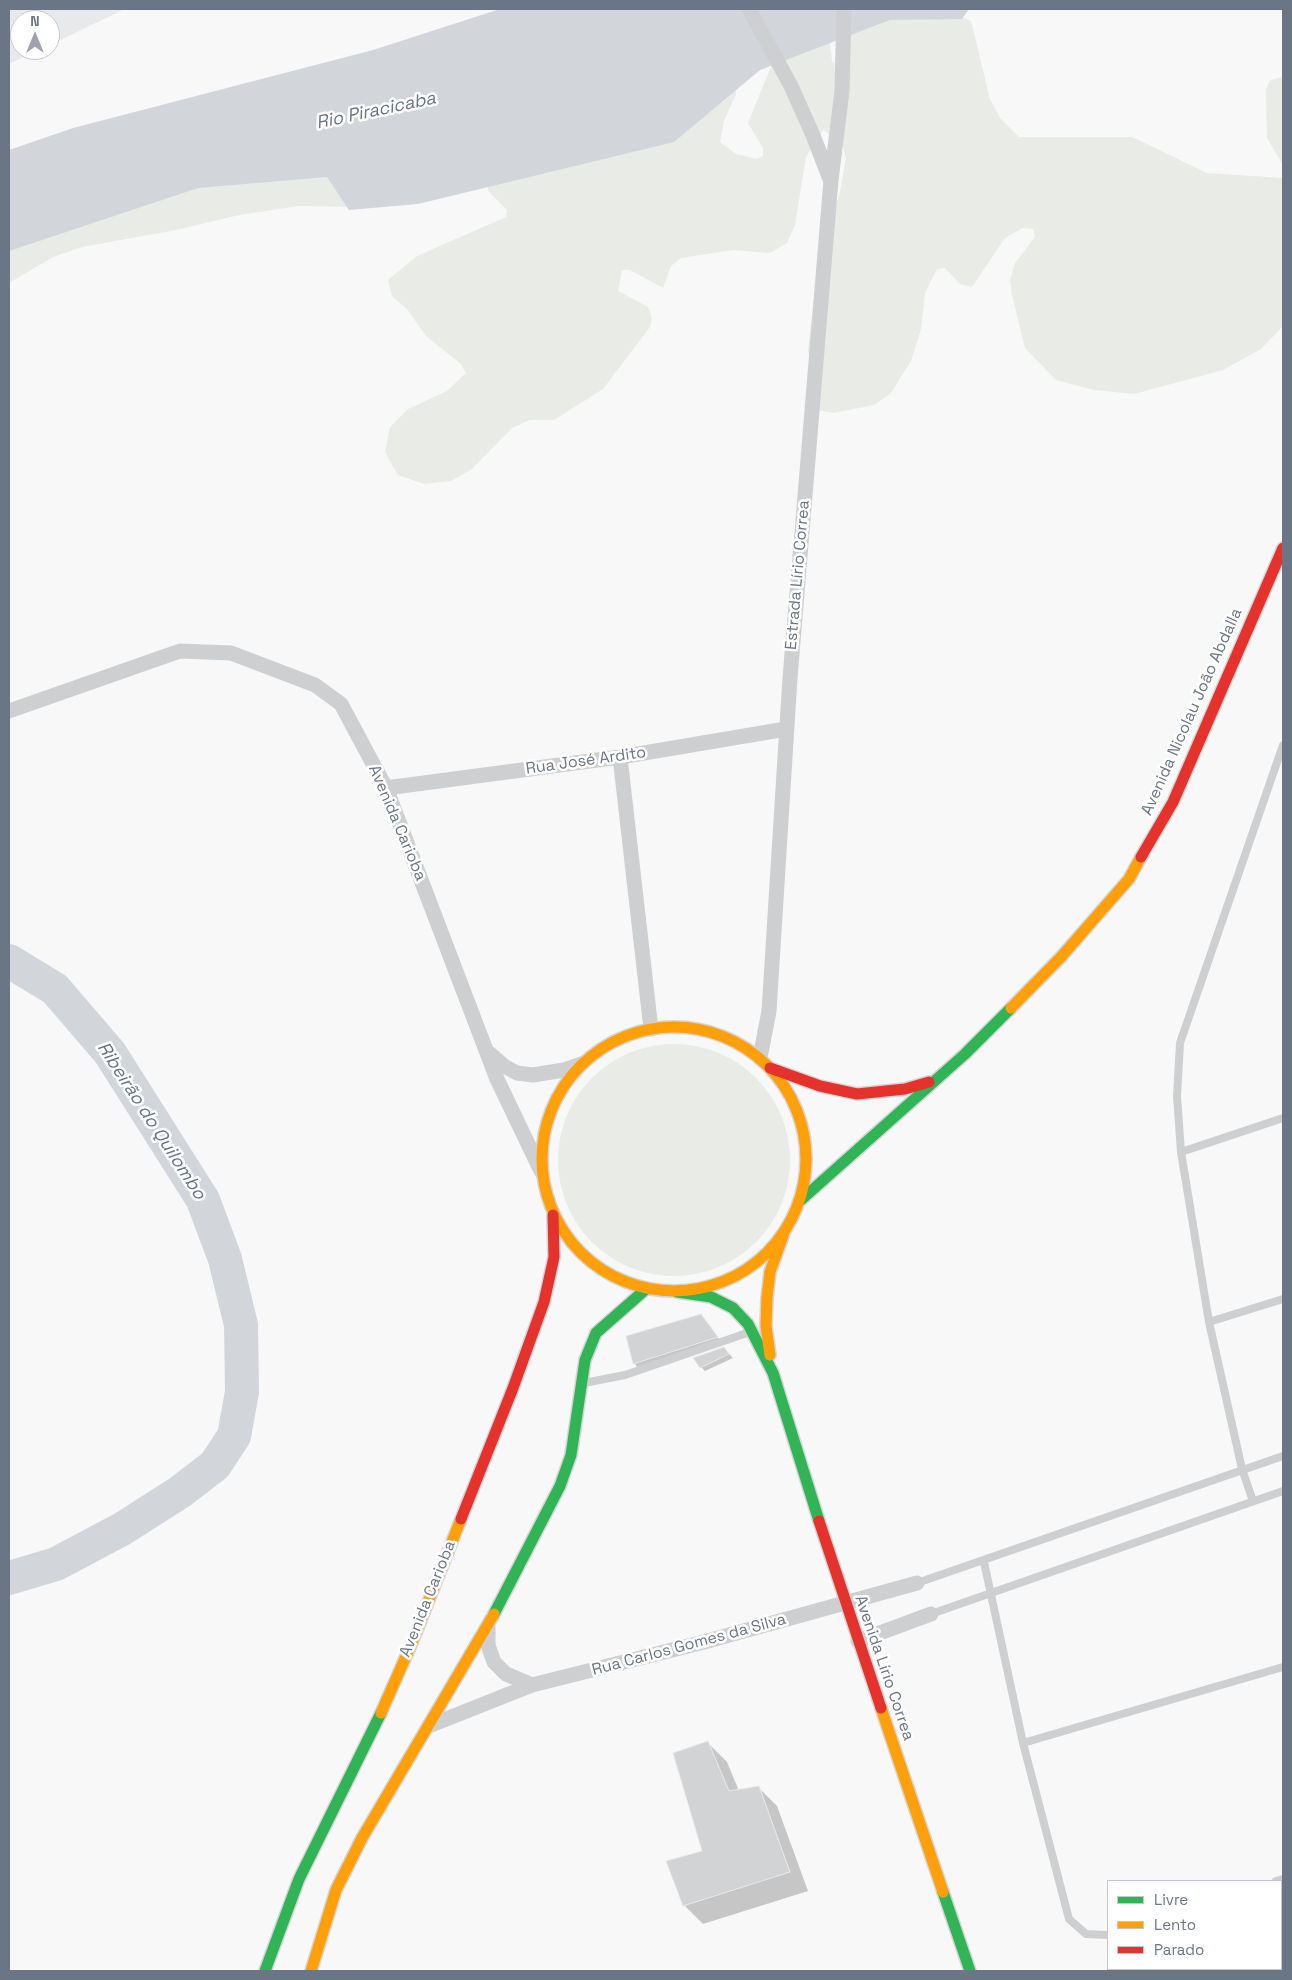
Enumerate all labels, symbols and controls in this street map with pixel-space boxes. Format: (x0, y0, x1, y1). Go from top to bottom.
north arrow (10, 10, 60, 60)
text: N (30, 12, 40, 30)
water label: Rio Piracicaba (314, 88, 438, 134)
street label: Estrada Lírio Correa (782, 499, 814, 651)
street label: Avenida Nicolau João Abdalla (1138, 606, 1246, 818)
street label: Rua José Ardito (525, 743, 647, 779)
street label: Avenida Carioba (364, 762, 430, 884)
water label: Ribeirão do Quilombo (92, 1038, 210, 1204)
street label: Avenida Carioba (396, 1538, 460, 1660)
street label: Avenida Lírio Correa (850, 1593, 918, 1743)
street label: Rua Carlos Gomes da Silva (590, 1610, 788, 1680)
legend (1107, 1880, 1282, 1970)
text: Livre (1154, 1890, 1188, 1909)
text: Lento (1154, 1915, 1196, 1934)
text: Parado (1154, 1940, 1204, 1959)

